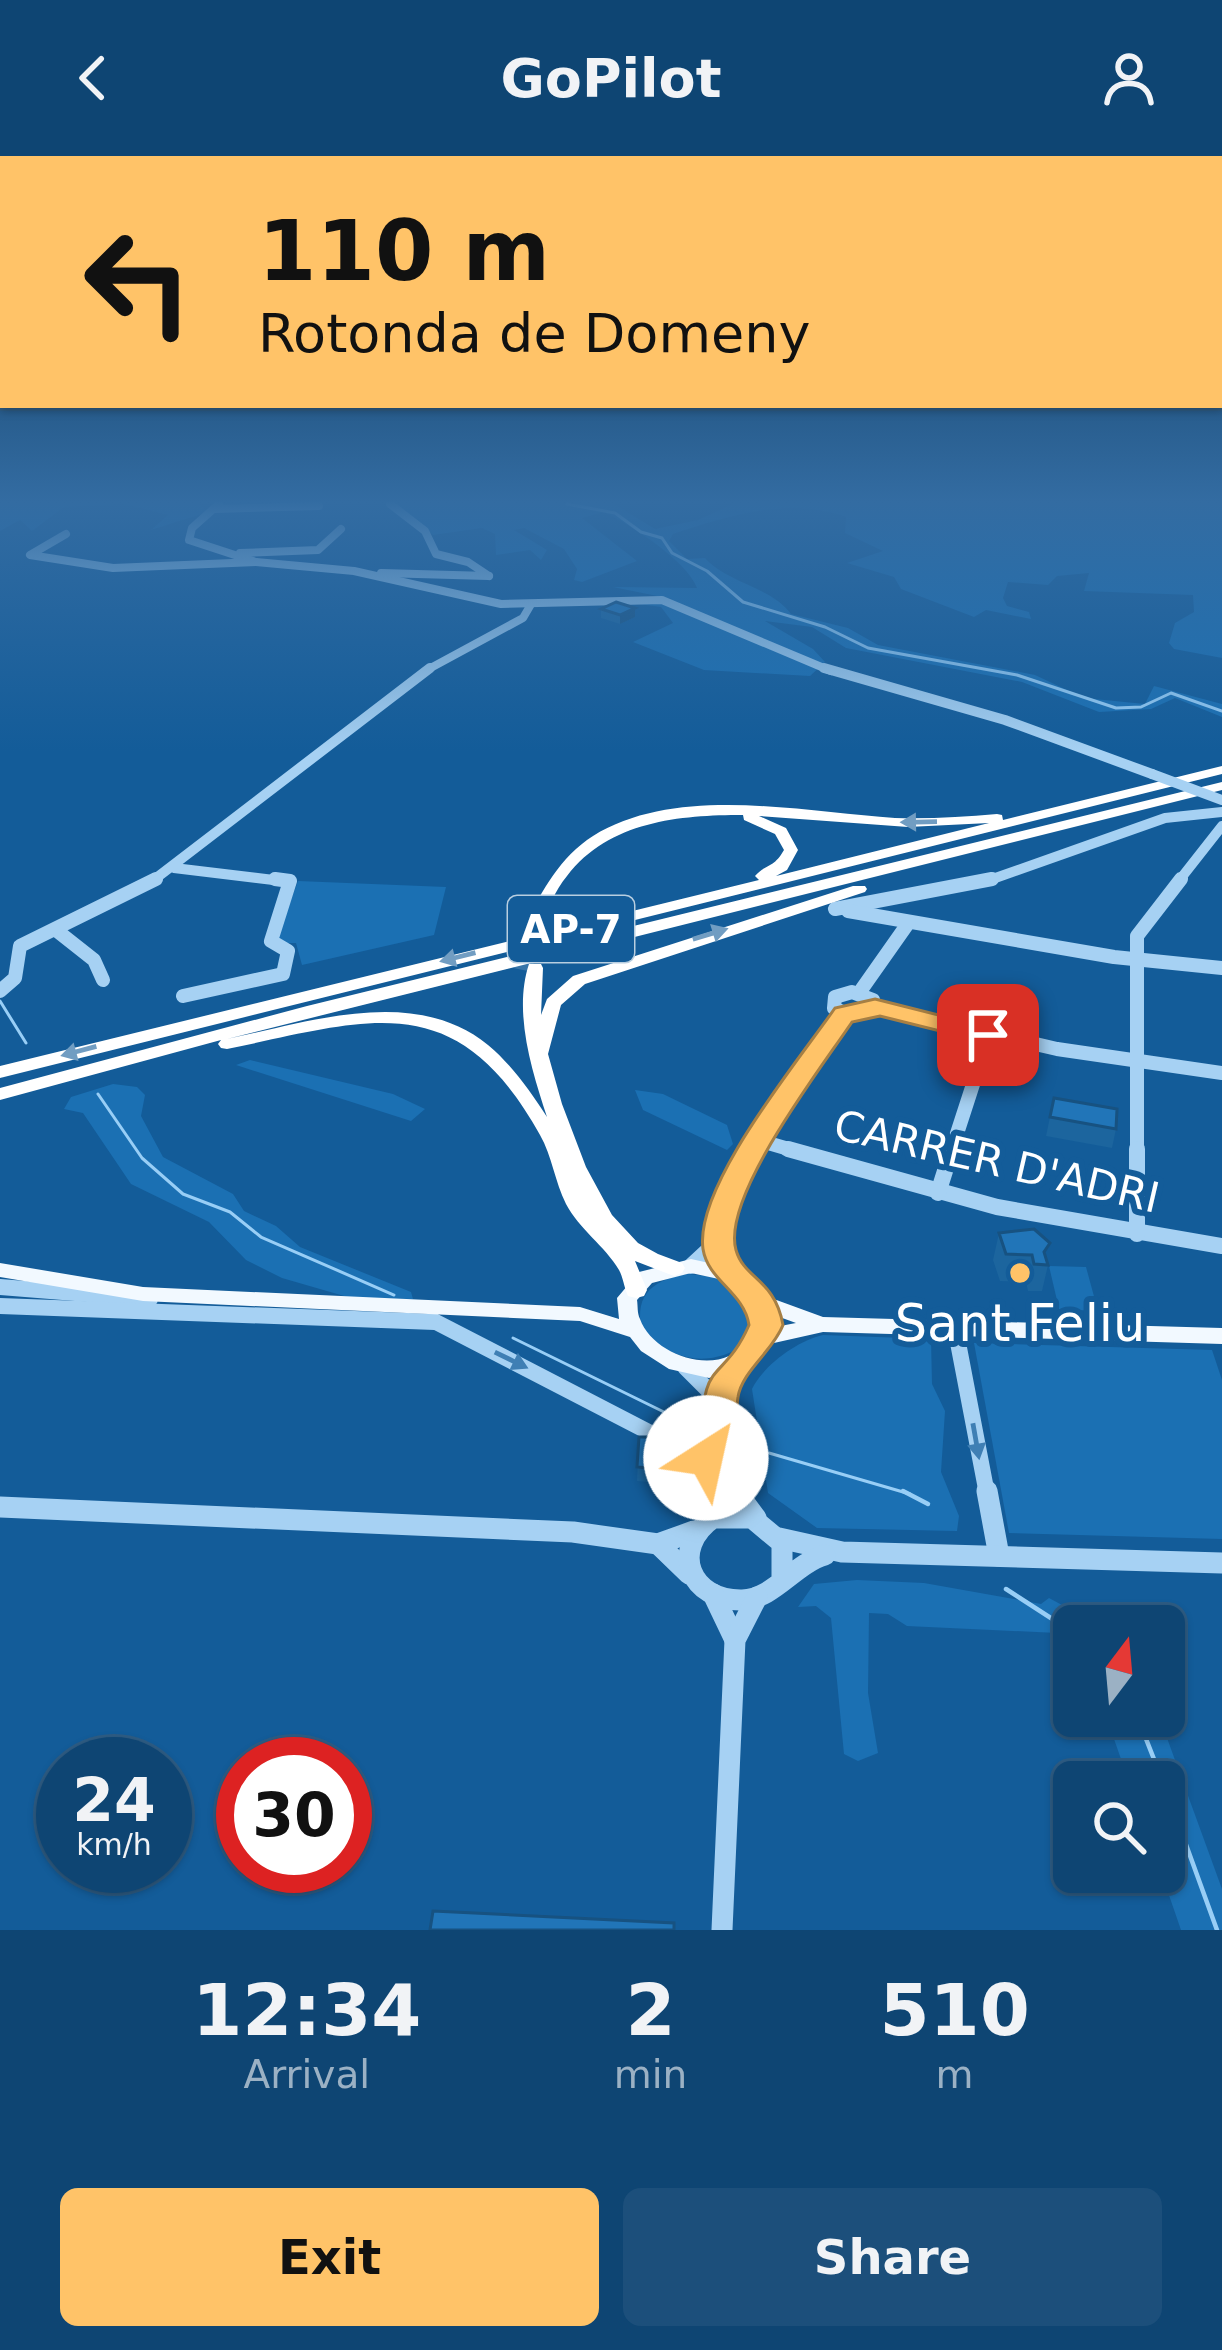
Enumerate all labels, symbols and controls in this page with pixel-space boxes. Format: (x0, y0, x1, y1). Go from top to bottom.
icon: back (60, 45, 126, 111)
icon: person (1096, 45, 1162, 111)
text: GoPilot (501, 47, 721, 110)
text: 110 m (258, 202, 550, 300)
icon: left (60, 204, 216, 360)
text: Rotonda de Domeny (258, 302, 810, 365)
one-way arrow (899, 812, 937, 832)
road number: AP-7 (508, 896, 634, 962)
one-way arrow (692, 924, 729, 942)
one-way arrow (439, 948, 476, 967)
pin (937, 984, 1039, 1086)
icon: arrive (955, 1002, 1021, 1068)
one-way arrow (61, 1042, 98, 1061)
street label: CARRER D'ADRI (830, 1100, 1164, 1223)
marker: Sant Feliu (1007, 1260, 1033, 1286)
place label: Sant Feliu (895, 1294, 1145, 1353)
one-way arrow (494, 1350, 528, 1370)
position arrow (643, 1395, 769, 1521)
one-way arrow (967, 1423, 986, 1461)
north arrow (1053, 1605, 1185, 1737)
map controls (1053, 1605, 1185, 1893)
speed limit sign: 30 (216, 1737, 372, 1893)
button: search (1053, 1761, 1185, 1893)
text: 24 (72, 1765, 156, 1835)
text: km/h (76, 1827, 152, 1862)
text: 12:34 (192, 1968, 421, 2052)
text: 2 (625, 1968, 675, 2052)
text: 510 (879, 1968, 1030, 2052)
text: Arrival (243, 2052, 370, 2097)
text: min (614, 2052, 687, 2097)
text: m (936, 2052, 974, 2097)
button: Exit (60, 2188, 599, 2326)
button: Share (623, 2188, 1162, 2326)

